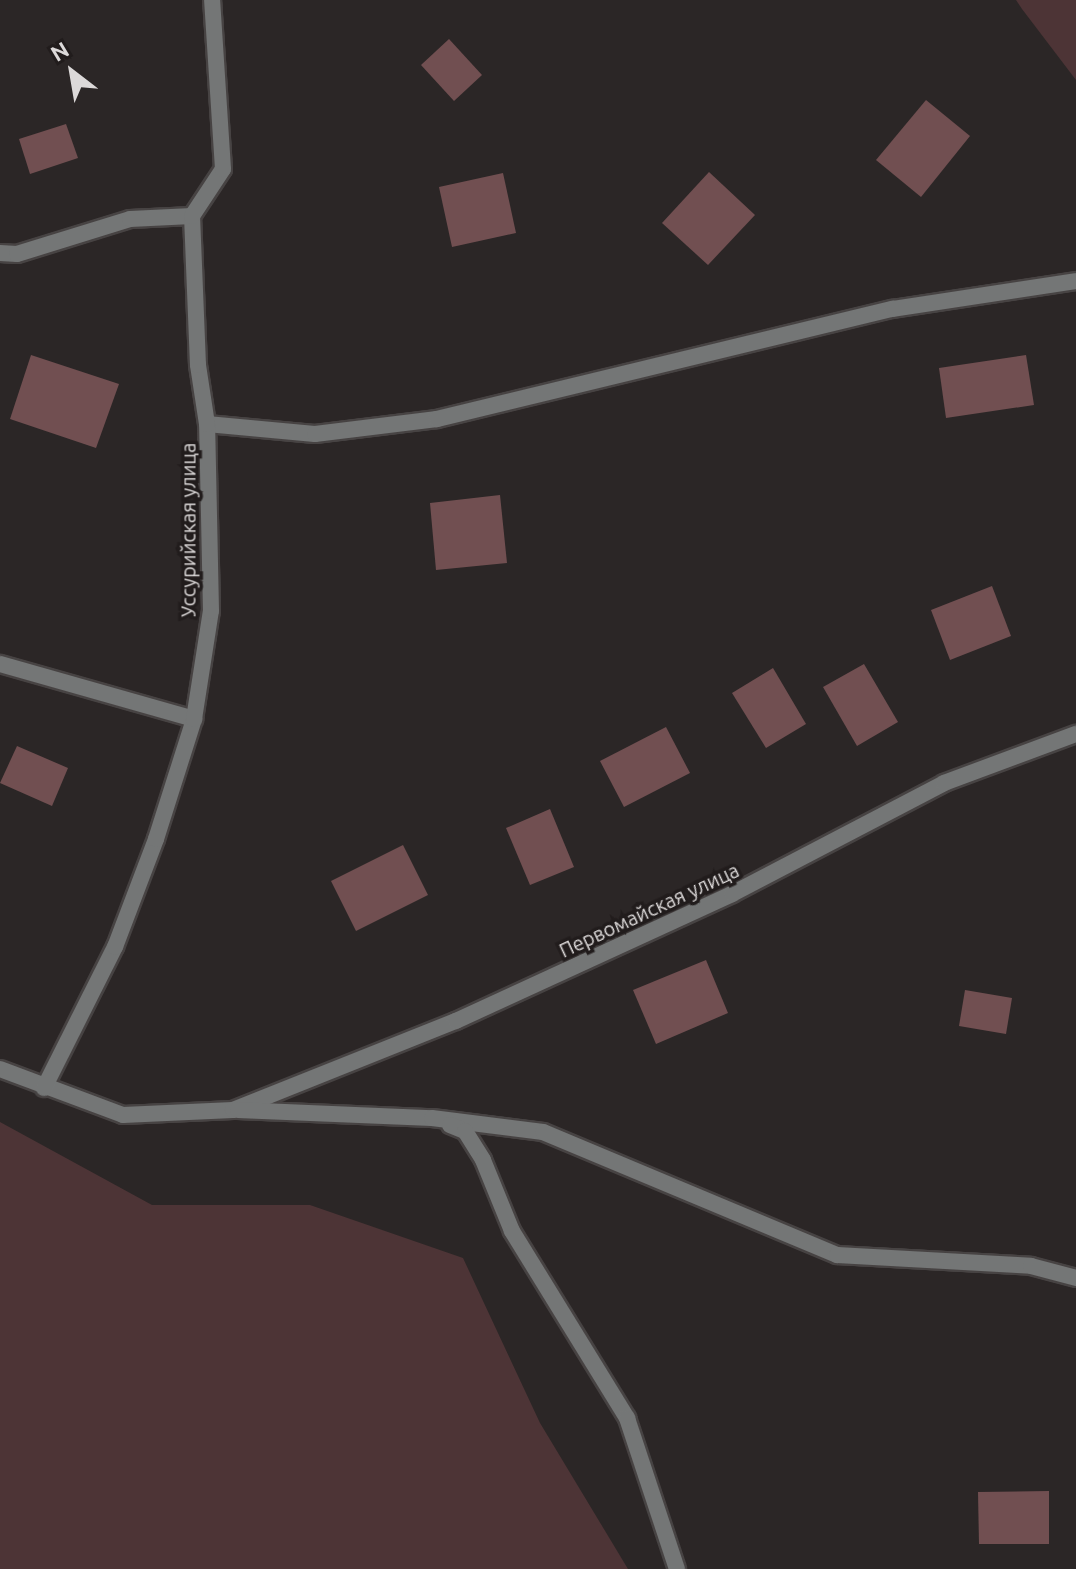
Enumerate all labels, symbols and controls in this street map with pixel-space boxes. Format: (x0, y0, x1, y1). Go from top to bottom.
north arrow (32, 32, 112, 112)
text: N (46, 36, 73, 66)
street label: Уссурийская улица (176, 443, 200, 617)
street label: Первомайская улица (555, 858, 743, 962)

